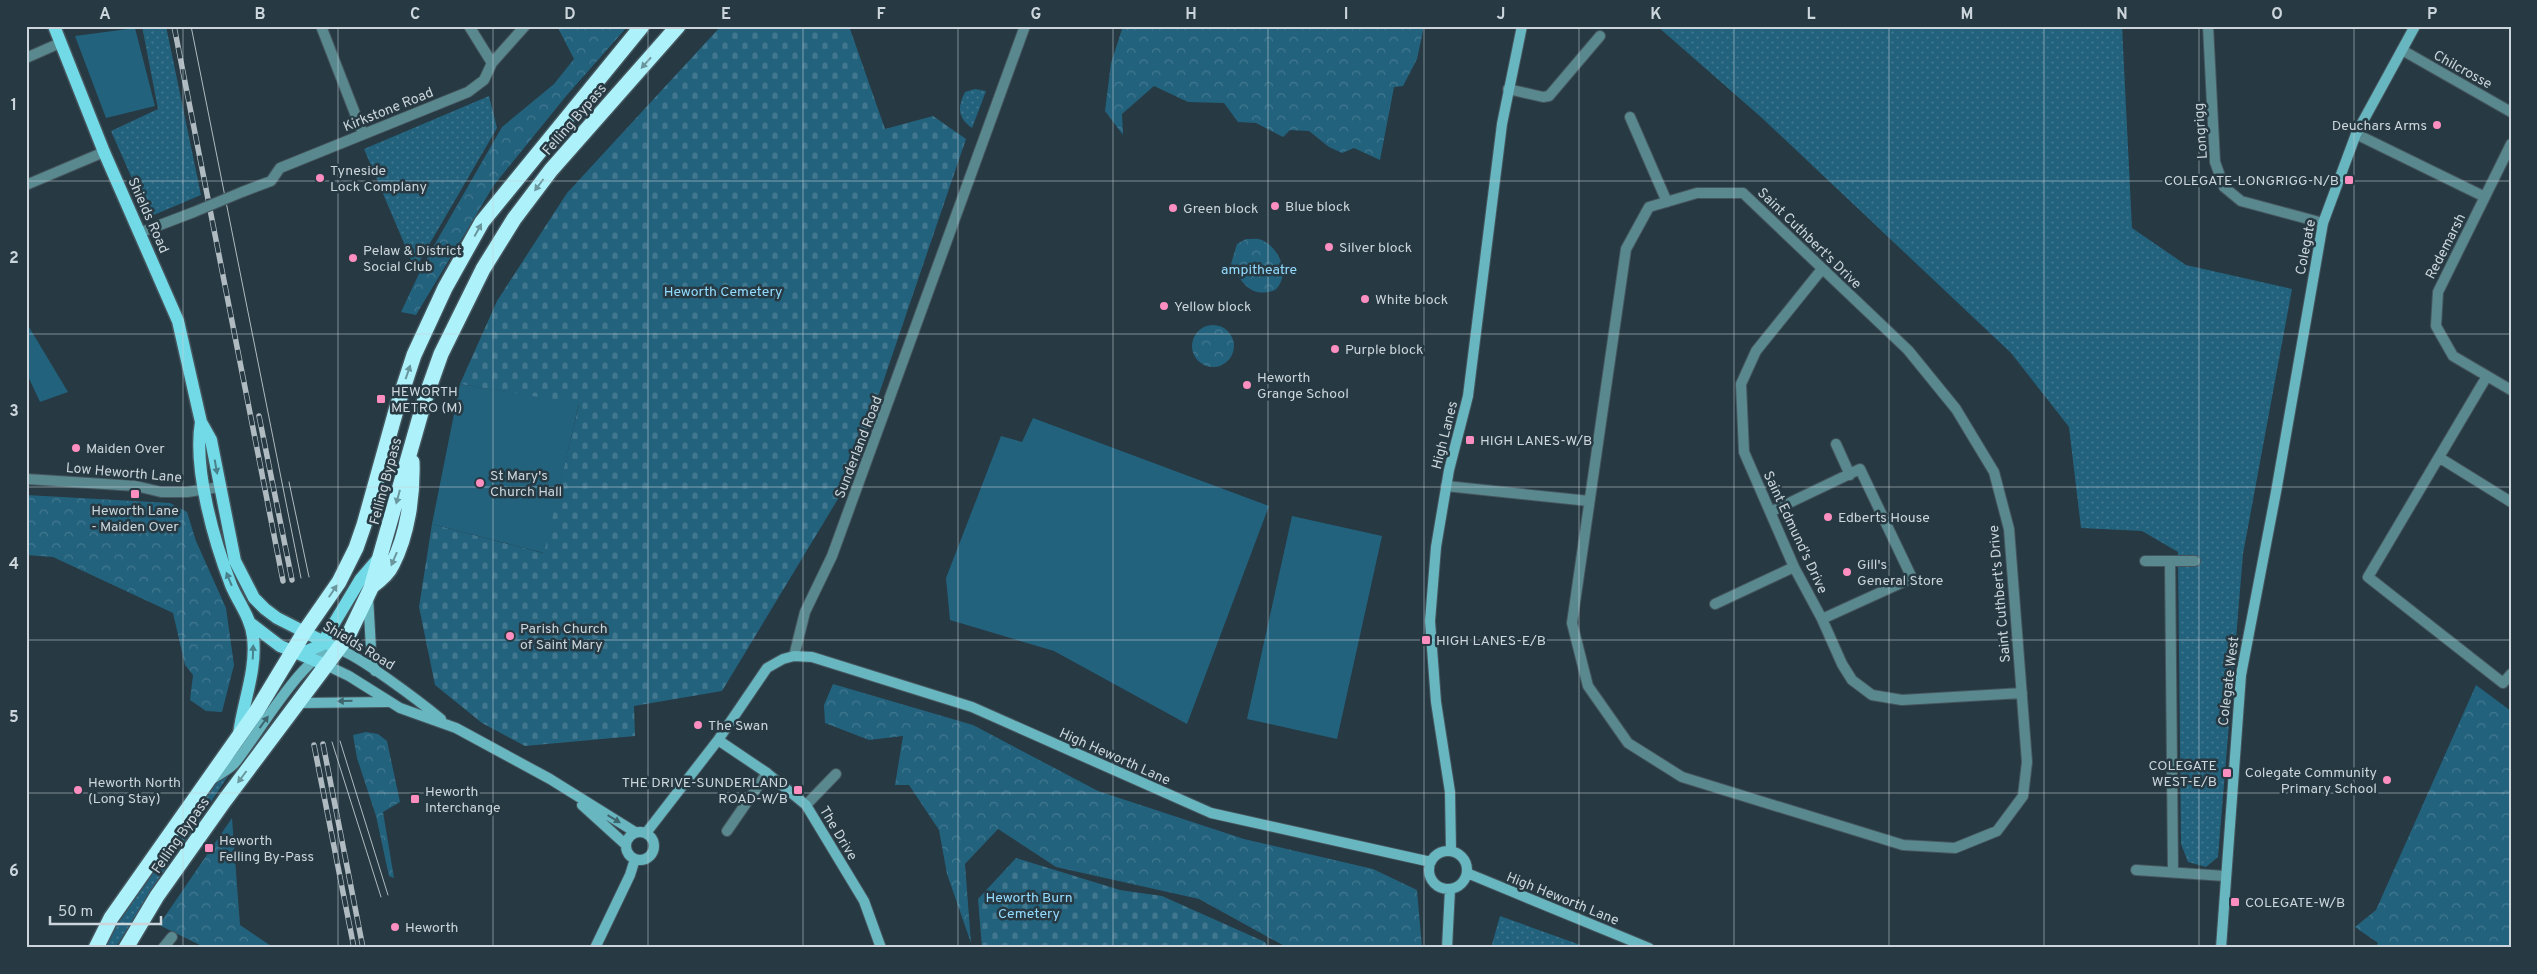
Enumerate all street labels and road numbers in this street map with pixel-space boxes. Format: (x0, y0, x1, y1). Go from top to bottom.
street label: Chilcrosse (2430, 47, 2495, 93)
street label: Felling Bypass (539, 81, 611, 159)
street label: Kirkstone Road (341, 85, 436, 136)
street label: Longrigg (2191, 102, 2212, 160)
street label: Shields Road (123, 175, 172, 256)
street label: Saint Cuthbert's Drive (1753, 185, 1865, 293)
street label: Redemarsh (2423, 211, 2470, 282)
street label: Colegate (2293, 218, 2320, 277)
street label: Sunderland Road (832, 394, 887, 501)
street label: High Lanes (1429, 399, 1462, 471)
street label: Felling Bypass (367, 436, 406, 527)
street label: Low Heworth Lane (65, 460, 183, 487)
street label: Saint Edmund's Drive (1759, 469, 1830, 597)
street label: Saint Cuthbert's Drive (1986, 524, 2015, 663)
street label: Shields Road (319, 618, 397, 674)
street label: Colegate West (2216, 636, 2243, 727)
street label: High Heworth Lane (1056, 725, 1173, 790)
street label: Felling Bypass (149, 794, 214, 877)
street label: The Drive (815, 804, 861, 864)
street label: High Heworth Lane (1504, 869, 1621, 930)

